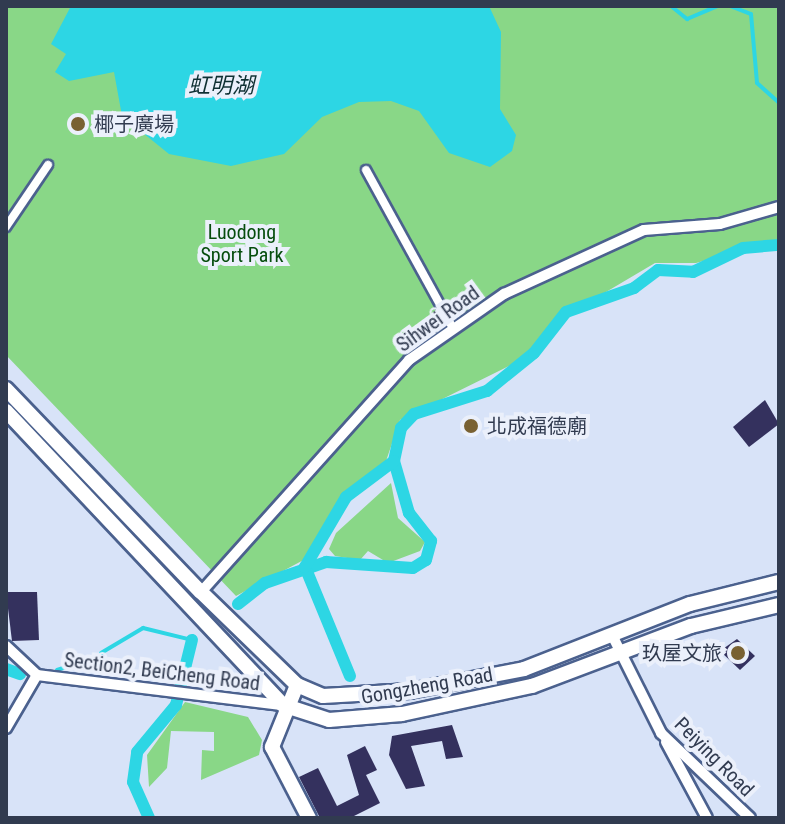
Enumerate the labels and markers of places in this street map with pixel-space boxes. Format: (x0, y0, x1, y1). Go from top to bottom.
place label: 椰子廣場 (94, 112, 174, 136)
marker: 椰子廣場 (69, 115, 87, 133)
place label: 北成福德廟 (487, 414, 587, 438)
marker: 北成福德廟 (462, 417, 480, 435)
place label: 玖屋文旅 (642, 641, 722, 665)
marker: 玖屋文旅 (729, 644, 747, 662)

